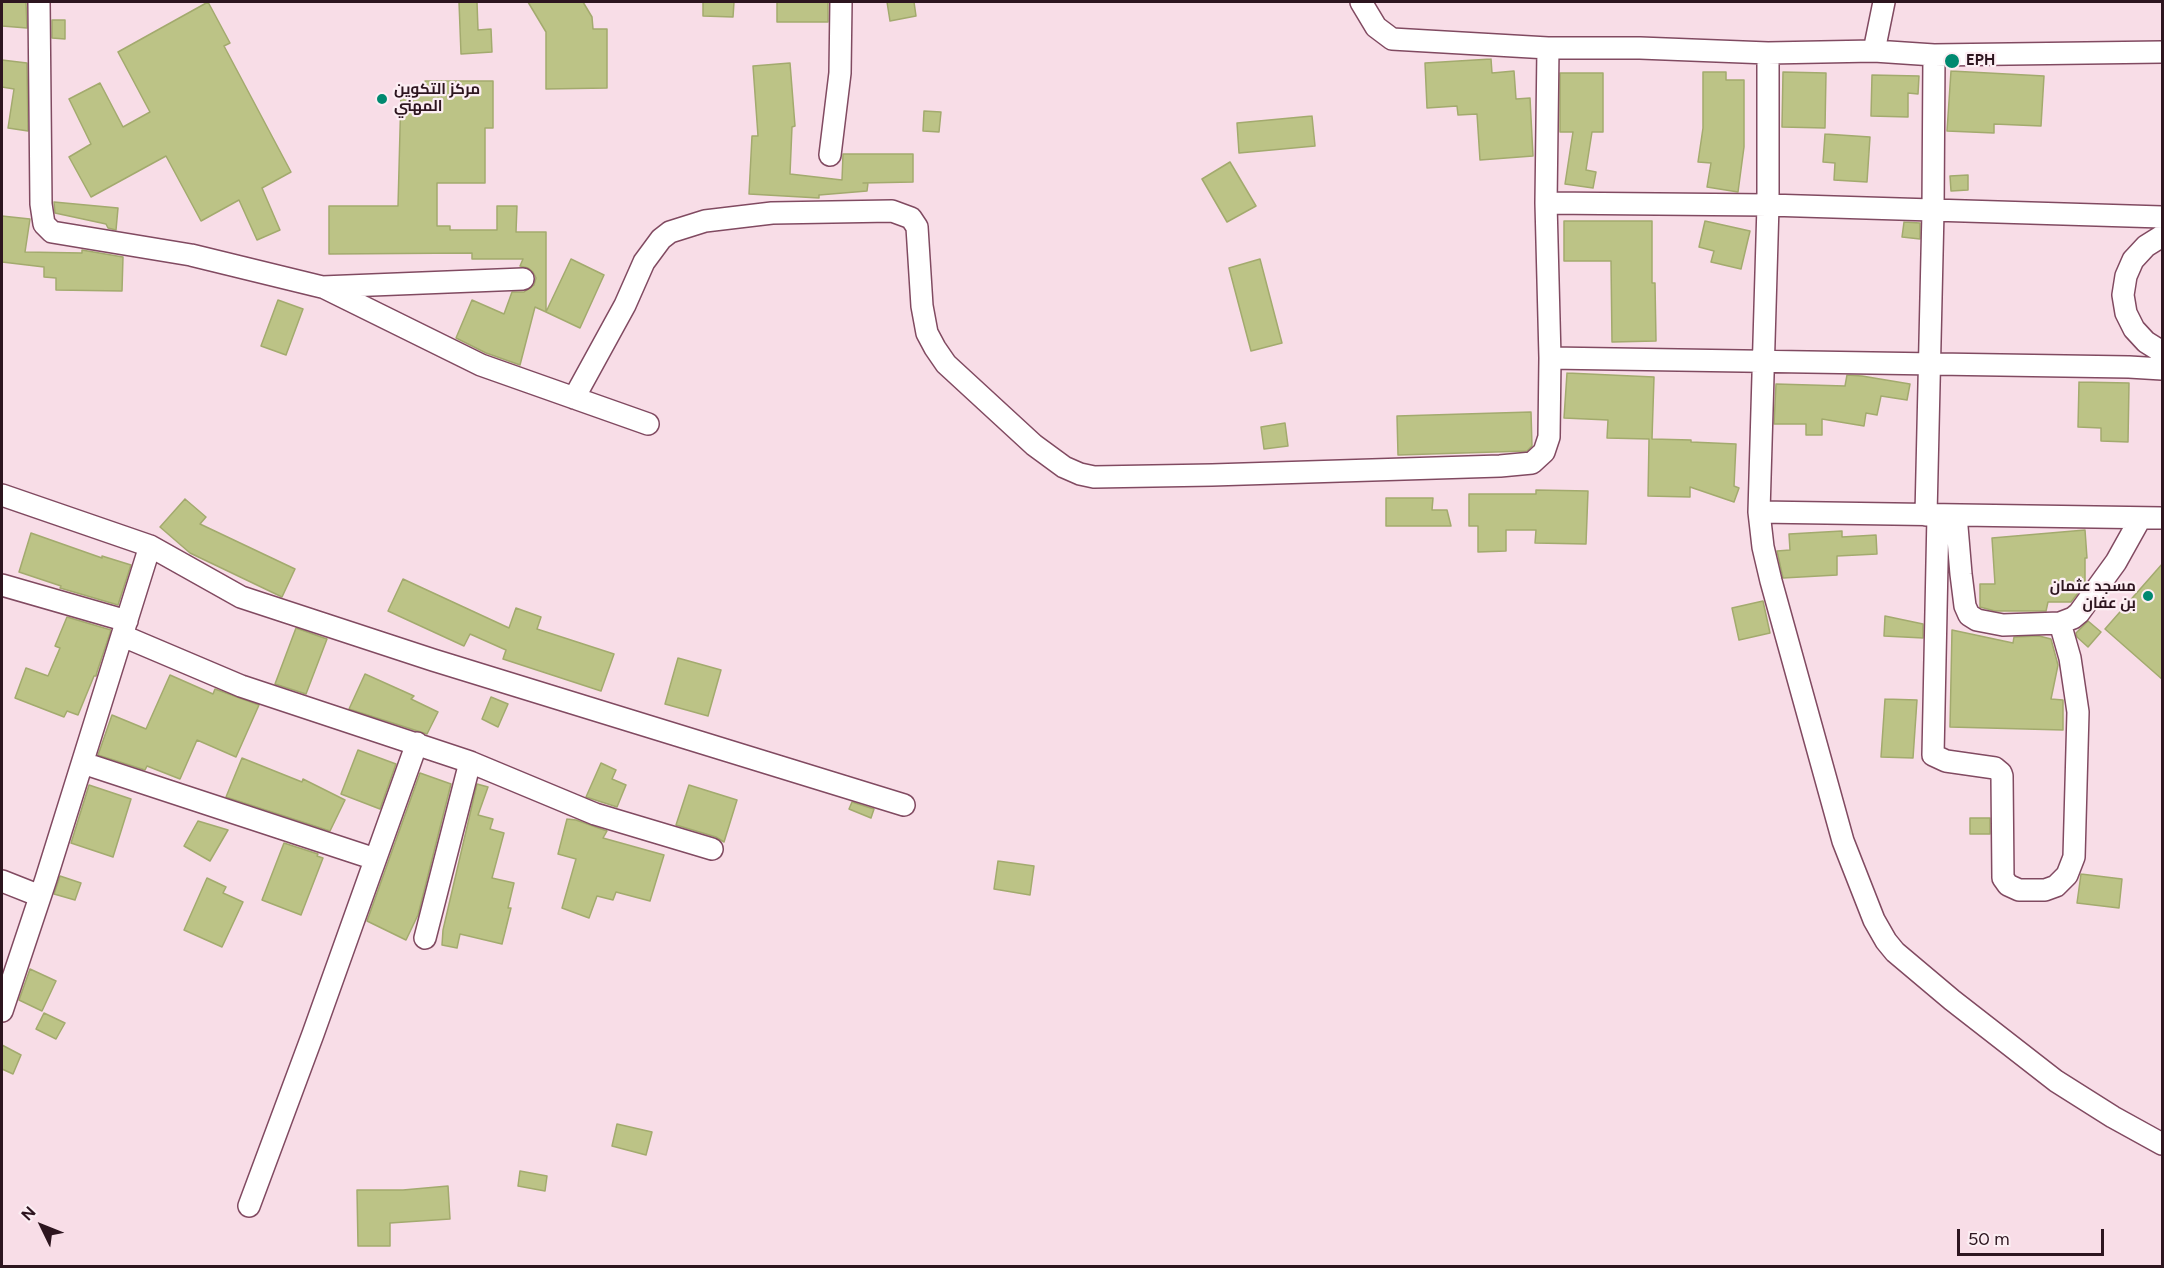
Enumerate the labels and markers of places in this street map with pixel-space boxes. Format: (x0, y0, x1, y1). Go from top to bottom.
marker: EPH (1943, 52, 1961, 70)
place label: EPH (1966, 52, 1995, 70)
place label: مركز التكوين المهني (394, 81, 480, 116)
marker: مركز التكوين المهني (375, 92, 389, 106)
place label: مسجد عثمان بن عفان (2050, 578, 2136, 613)
marker: مسجد عثمان بن عفان (2141, 589, 2155, 603)

